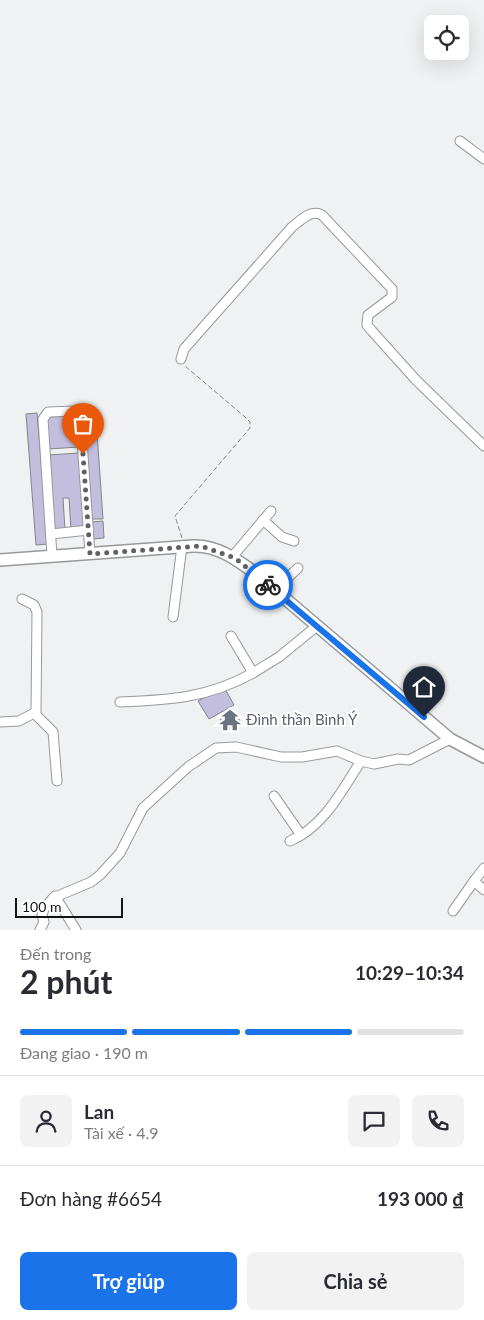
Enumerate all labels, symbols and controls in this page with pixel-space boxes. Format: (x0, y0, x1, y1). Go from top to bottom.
map controls (424, 15, 469, 60)
button: locate (424, 15, 469, 60)
pin (62, 403, 104, 454)
icon: bag (69, 410, 97, 438)
courier (243, 560, 293, 610)
icon: bike (254, 571, 282, 599)
pin (403, 666, 445, 717)
icon: home (410, 673, 438, 701)
temple icon: Đình thần Bình Ý (217, 707, 243, 733)
place label: Đình thần Bình Ý (246, 710, 358, 728)
scale bar (15, 895, 122, 918)
text: 100 m (22, 898, 61, 915)
text: Đến trong (20, 944, 91, 963)
text: 10:29–10:34 (355, 961, 464, 984)
text: 2 phút (20, 962, 113, 1001)
text: Đang giao · 190 m (20, 1043, 148, 1062)
button: person (20, 1095, 72, 1147)
button: chat (348, 1095, 400, 1147)
button: phone (412, 1095, 464, 1147)
text: Lan (84, 1100, 114, 1123)
text: Tài xế · 4.9 (84, 1123, 159, 1142)
text: Đơn hàng #6654 (20, 1187, 162, 1210)
text: 193 000 ₫ (377, 1187, 464, 1210)
button: Trợ giúp (20, 1252, 237, 1310)
button: Chia sẻ (247, 1252, 464, 1310)

